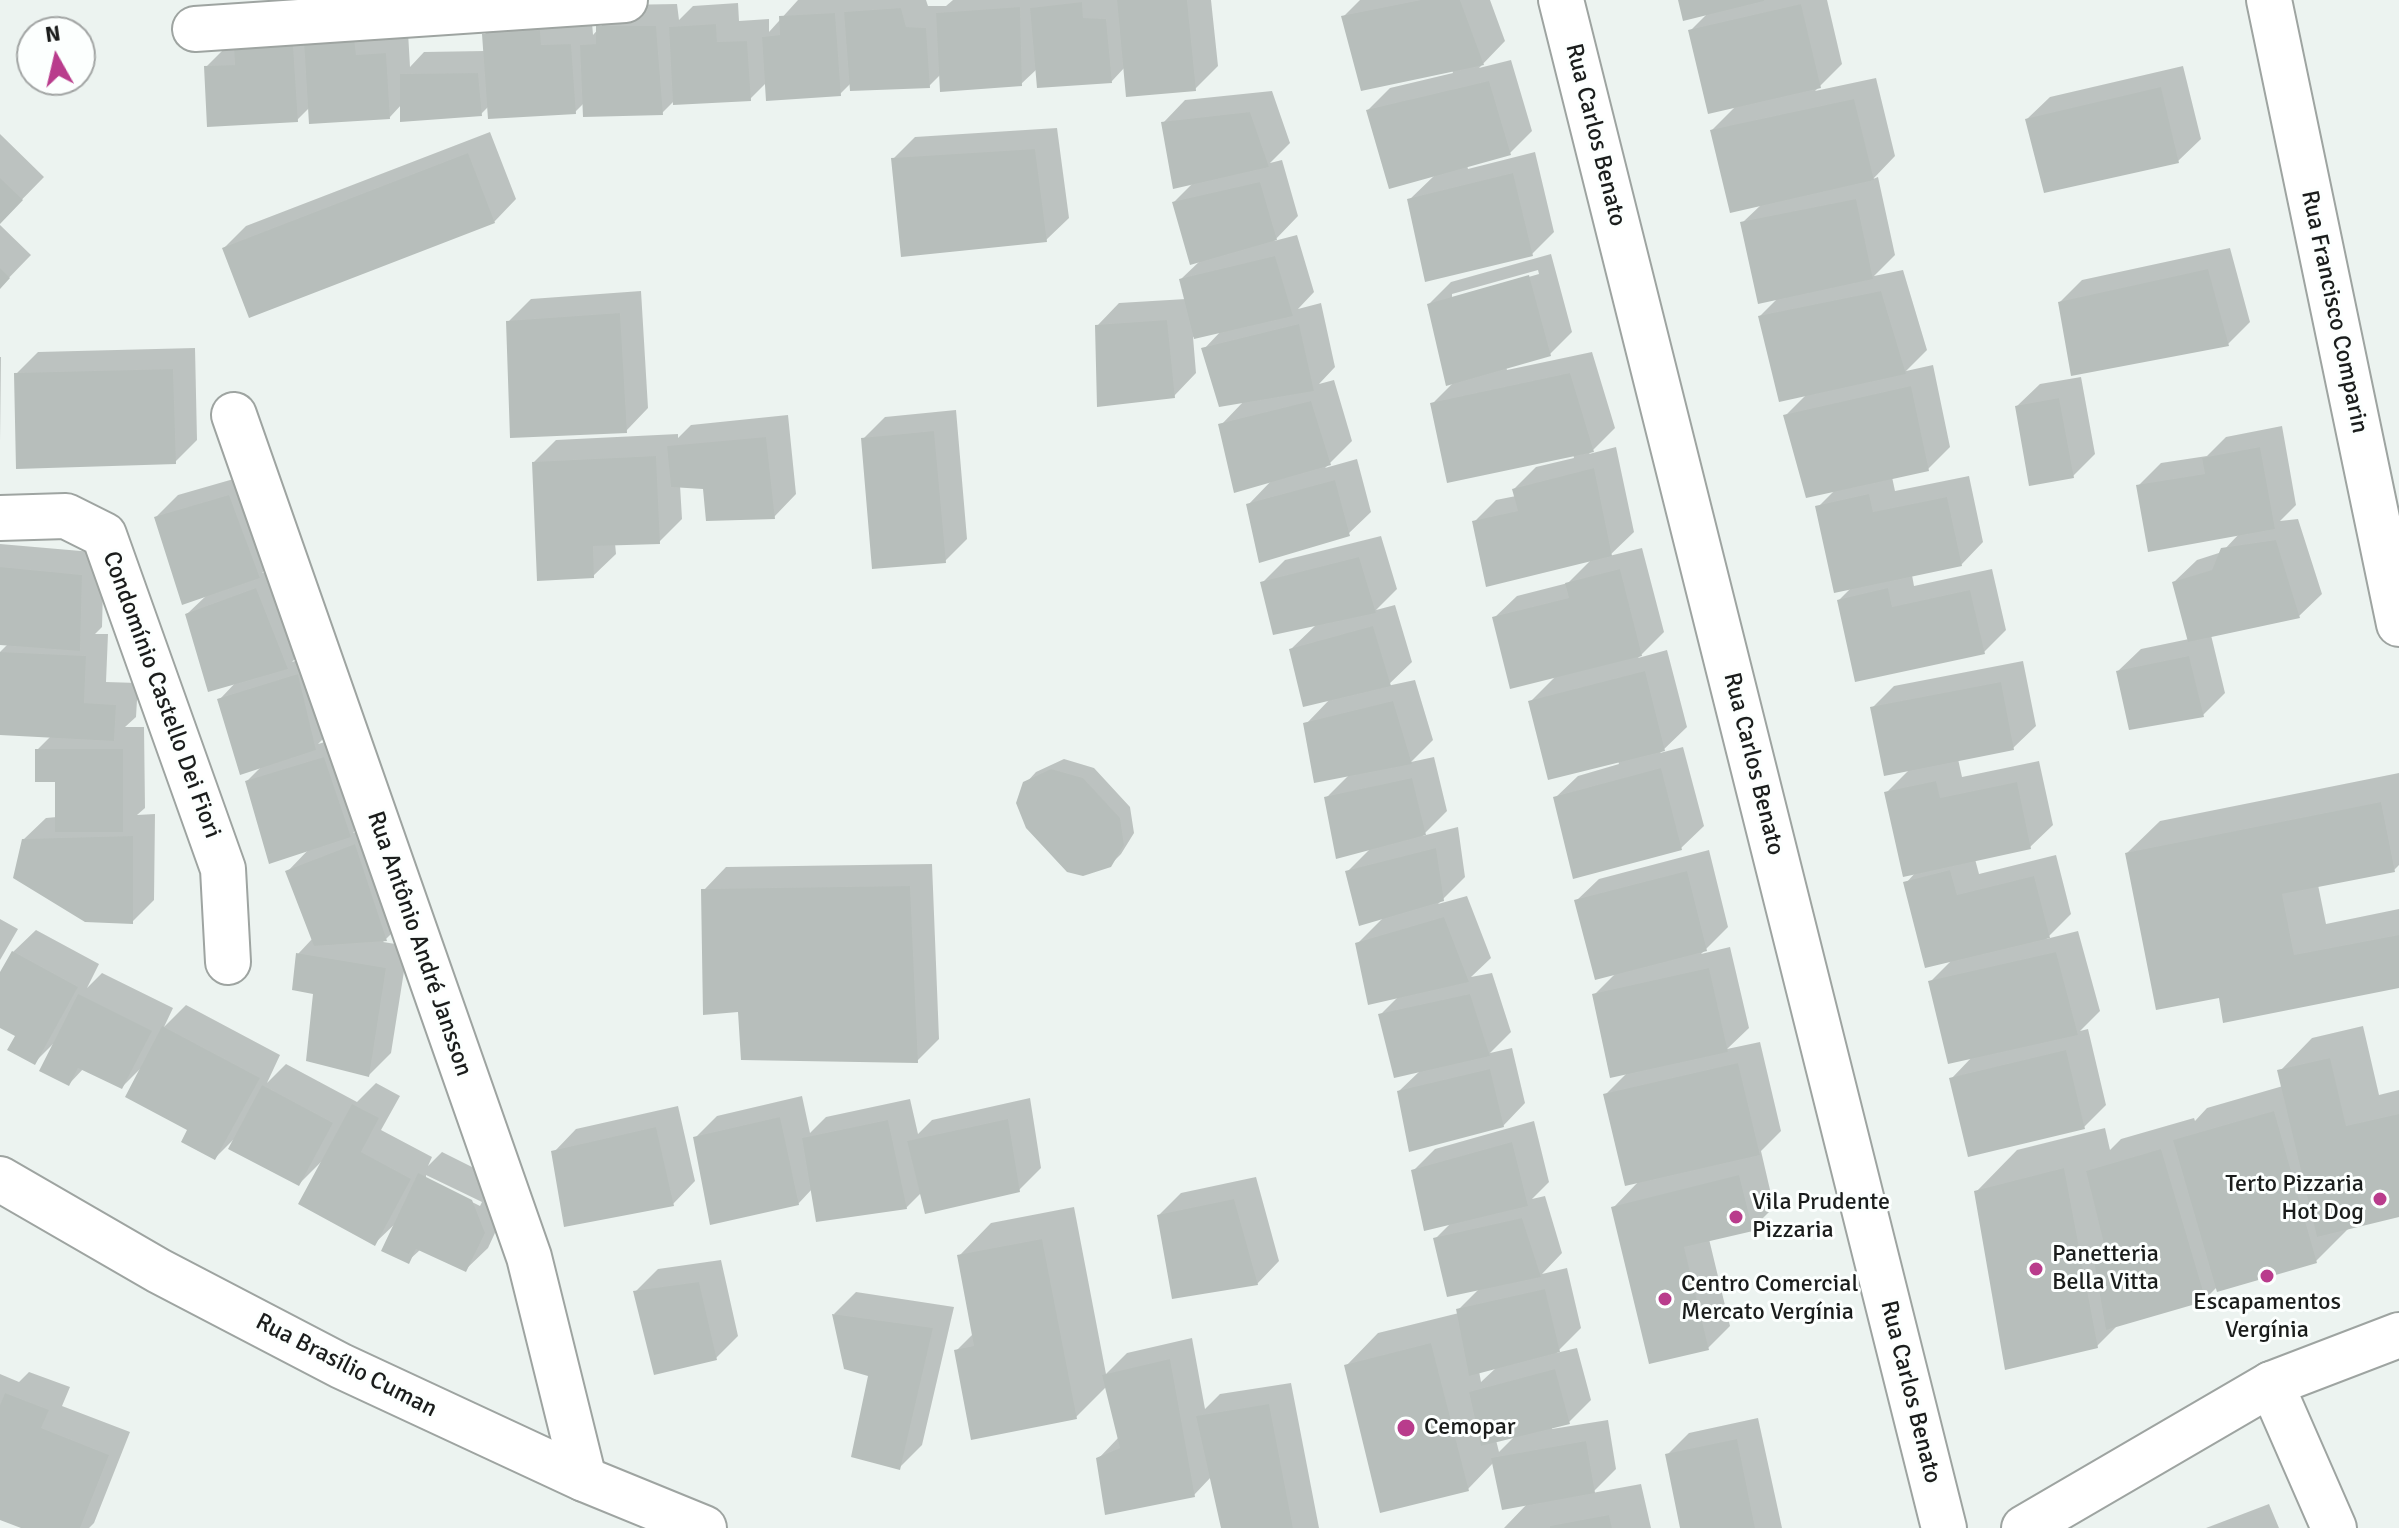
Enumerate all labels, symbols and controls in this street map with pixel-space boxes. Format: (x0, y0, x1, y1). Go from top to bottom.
north arrow (16, 16, 96, 96)
text: N (43, 19, 62, 48)
street label: Rua Carlos Benato (1558, 41, 1632, 229)
street label: Rua Francisco Comparin (2294, 188, 2374, 436)
street label: Condomínio Castello Dei Fiori (96, 548, 226, 842)
street label: Rua Carlos Benato (1716, 670, 1790, 858)
street label: Rua Antônio André Jansson (360, 808, 478, 1080)
place label: Terto Pizzaria Hot Dog (2225, 1171, 2364, 1227)
place label: Vila Prudente Pizzaria (1752, 1189, 1890, 1245)
marker: Terto Pizzaria Hot Dog (2371, 1190, 2389, 1208)
marker: Vila Prudente Pizzaria (1727, 1208, 1745, 1226)
place label: Panetteria Bella Vitta (2052, 1241, 2159, 1297)
marker: Panetteria Bella Vitta (2027, 1260, 2045, 1278)
marker: Escapamentos Vergínia (2258, 1267, 2276, 1285)
place label: Centro Comercial Mercato Vergínia (1681, 1271, 1859, 1327)
place label: Escapamentos Vergínia (2193, 1289, 2341, 1345)
marker: Centro Comercial Mercato Vergínia (1656, 1290, 1674, 1308)
street label: Rua Carlos Benato (1873, 1298, 1947, 1486)
street label: Rua Brasílio Cuman (251, 1308, 441, 1424)
place label: Cemopar (1424, 1414, 1516, 1442)
marker: Cemopar (1395, 1417, 1417, 1439)

